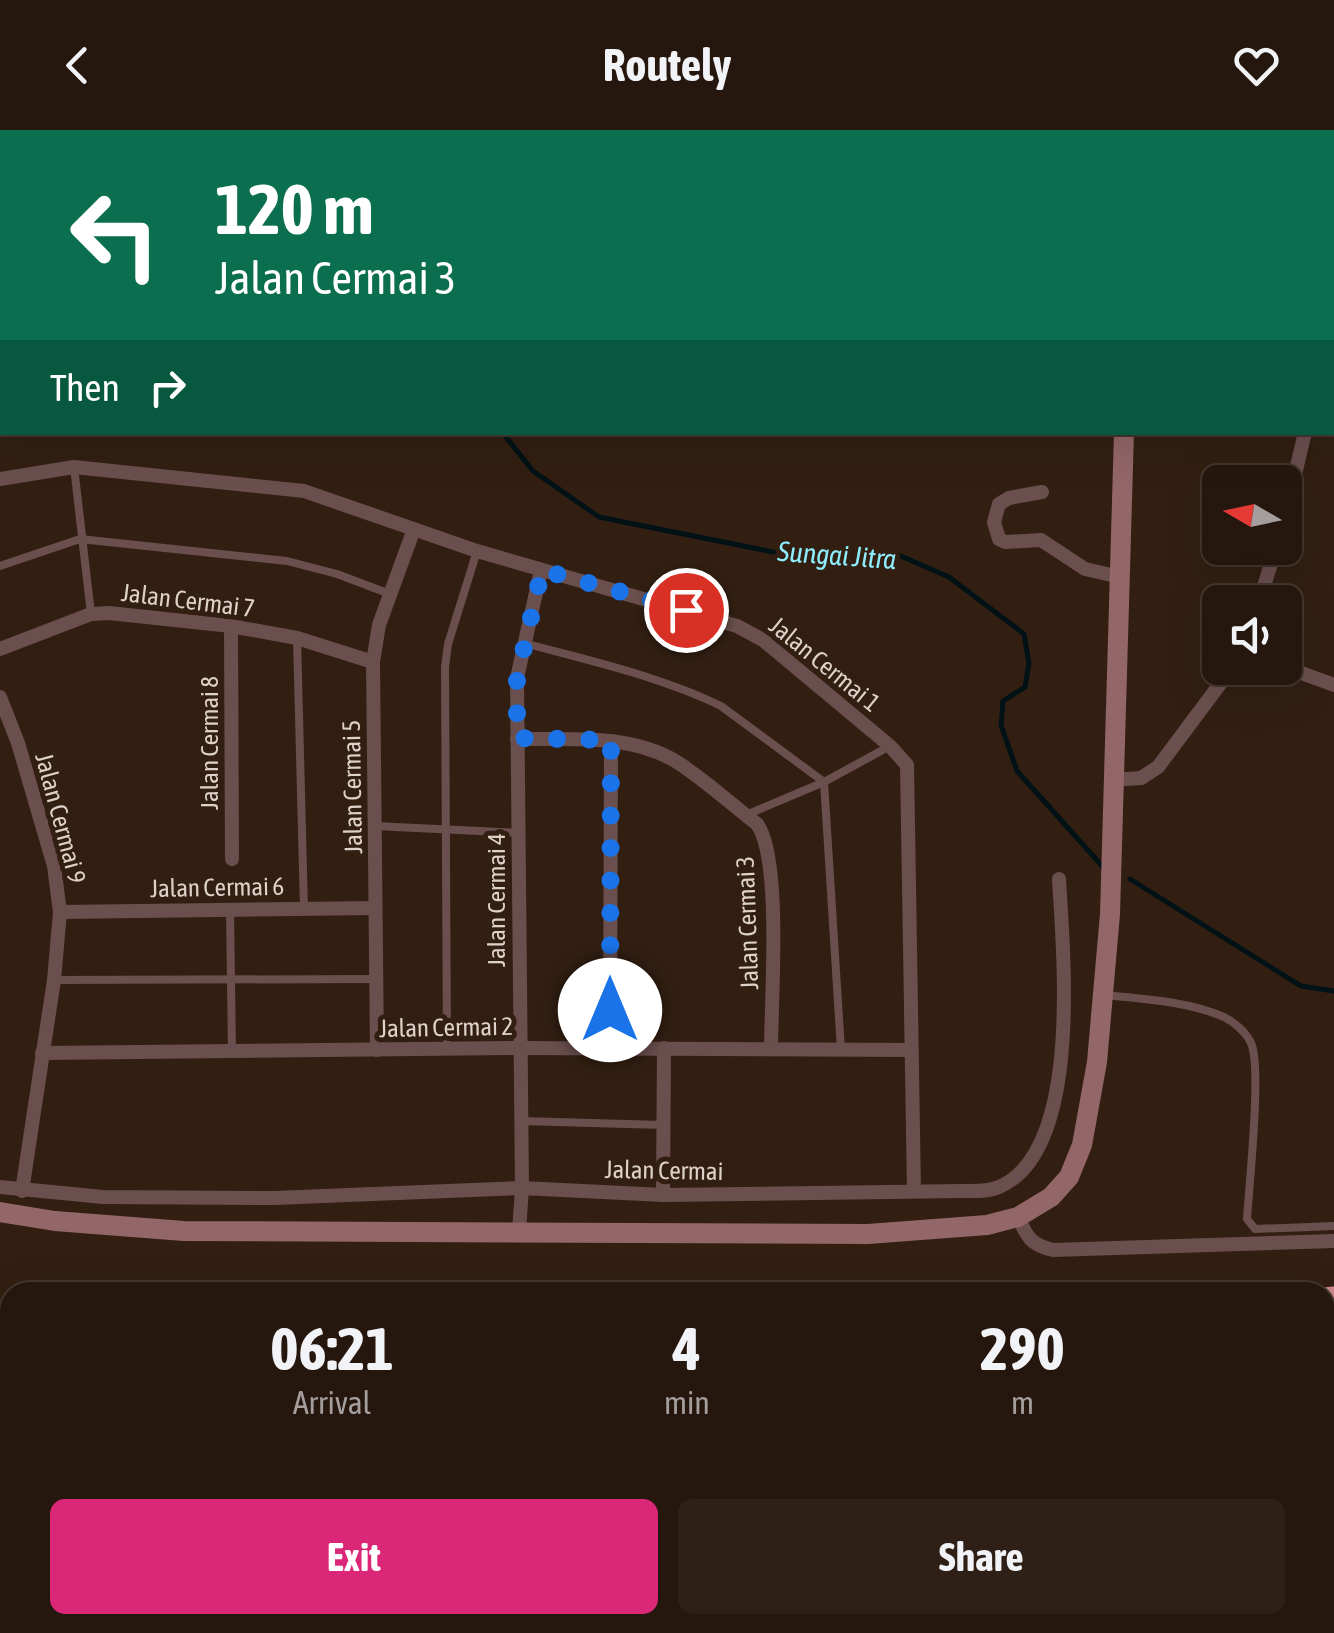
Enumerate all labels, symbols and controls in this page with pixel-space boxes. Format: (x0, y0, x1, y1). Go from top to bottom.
icon: back (50, 38, 105, 93)
icon: heart (1229, 38, 1284, 93)
text: Routely (603, 39, 731, 91)
text: 120 m (215, 169, 374, 249)
icon: left (50, 170, 180, 300)
text: Jalan Cermai 3 (215, 252, 456, 304)
icon: right (140, 360, 195, 415)
text: Then (50, 366, 120, 409)
north arrow (1202, 465, 1302, 565)
map controls (1202, 465, 1302, 685)
water label: Sungai Jitra (776, 535, 897, 575)
pin (644, 568, 729, 653)
street label: Jalan Cermai 7 (120, 578, 256, 622)
icon: arrive (659, 583, 714, 638)
button: sound (1202, 585, 1302, 685)
street label: Jalan Cermai 1 (764, 611, 886, 717)
street label: Jalan Cermai 8 (195, 676, 223, 810)
street label: Jalan Cermai 5 (337, 720, 367, 854)
street label: Jalan Cermai 9 (30, 750, 92, 886)
street label: Jalan Cermai 4 (482, 833, 510, 967)
street label: Jalan Cermai 3 (731, 856, 763, 990)
street label: Jalan Cermai 6 (150, 872, 284, 902)
position arrow (558, 958, 662, 1062)
street label: Jalan Cermai 2 (379, 1012, 513, 1042)
street label: Jalan Cermai (604, 1155, 724, 1185)
text: 06:21 (270, 1314, 394, 1383)
text: 4 (673, 1314, 701, 1383)
text: 290 (980, 1314, 1065, 1383)
text: Arrival (293, 1384, 371, 1421)
text: min (664, 1384, 710, 1421)
text: m (1011, 1384, 1034, 1421)
button: Exit (50, 1499, 658, 1614)
button: Share (678, 1499, 1285, 1614)

